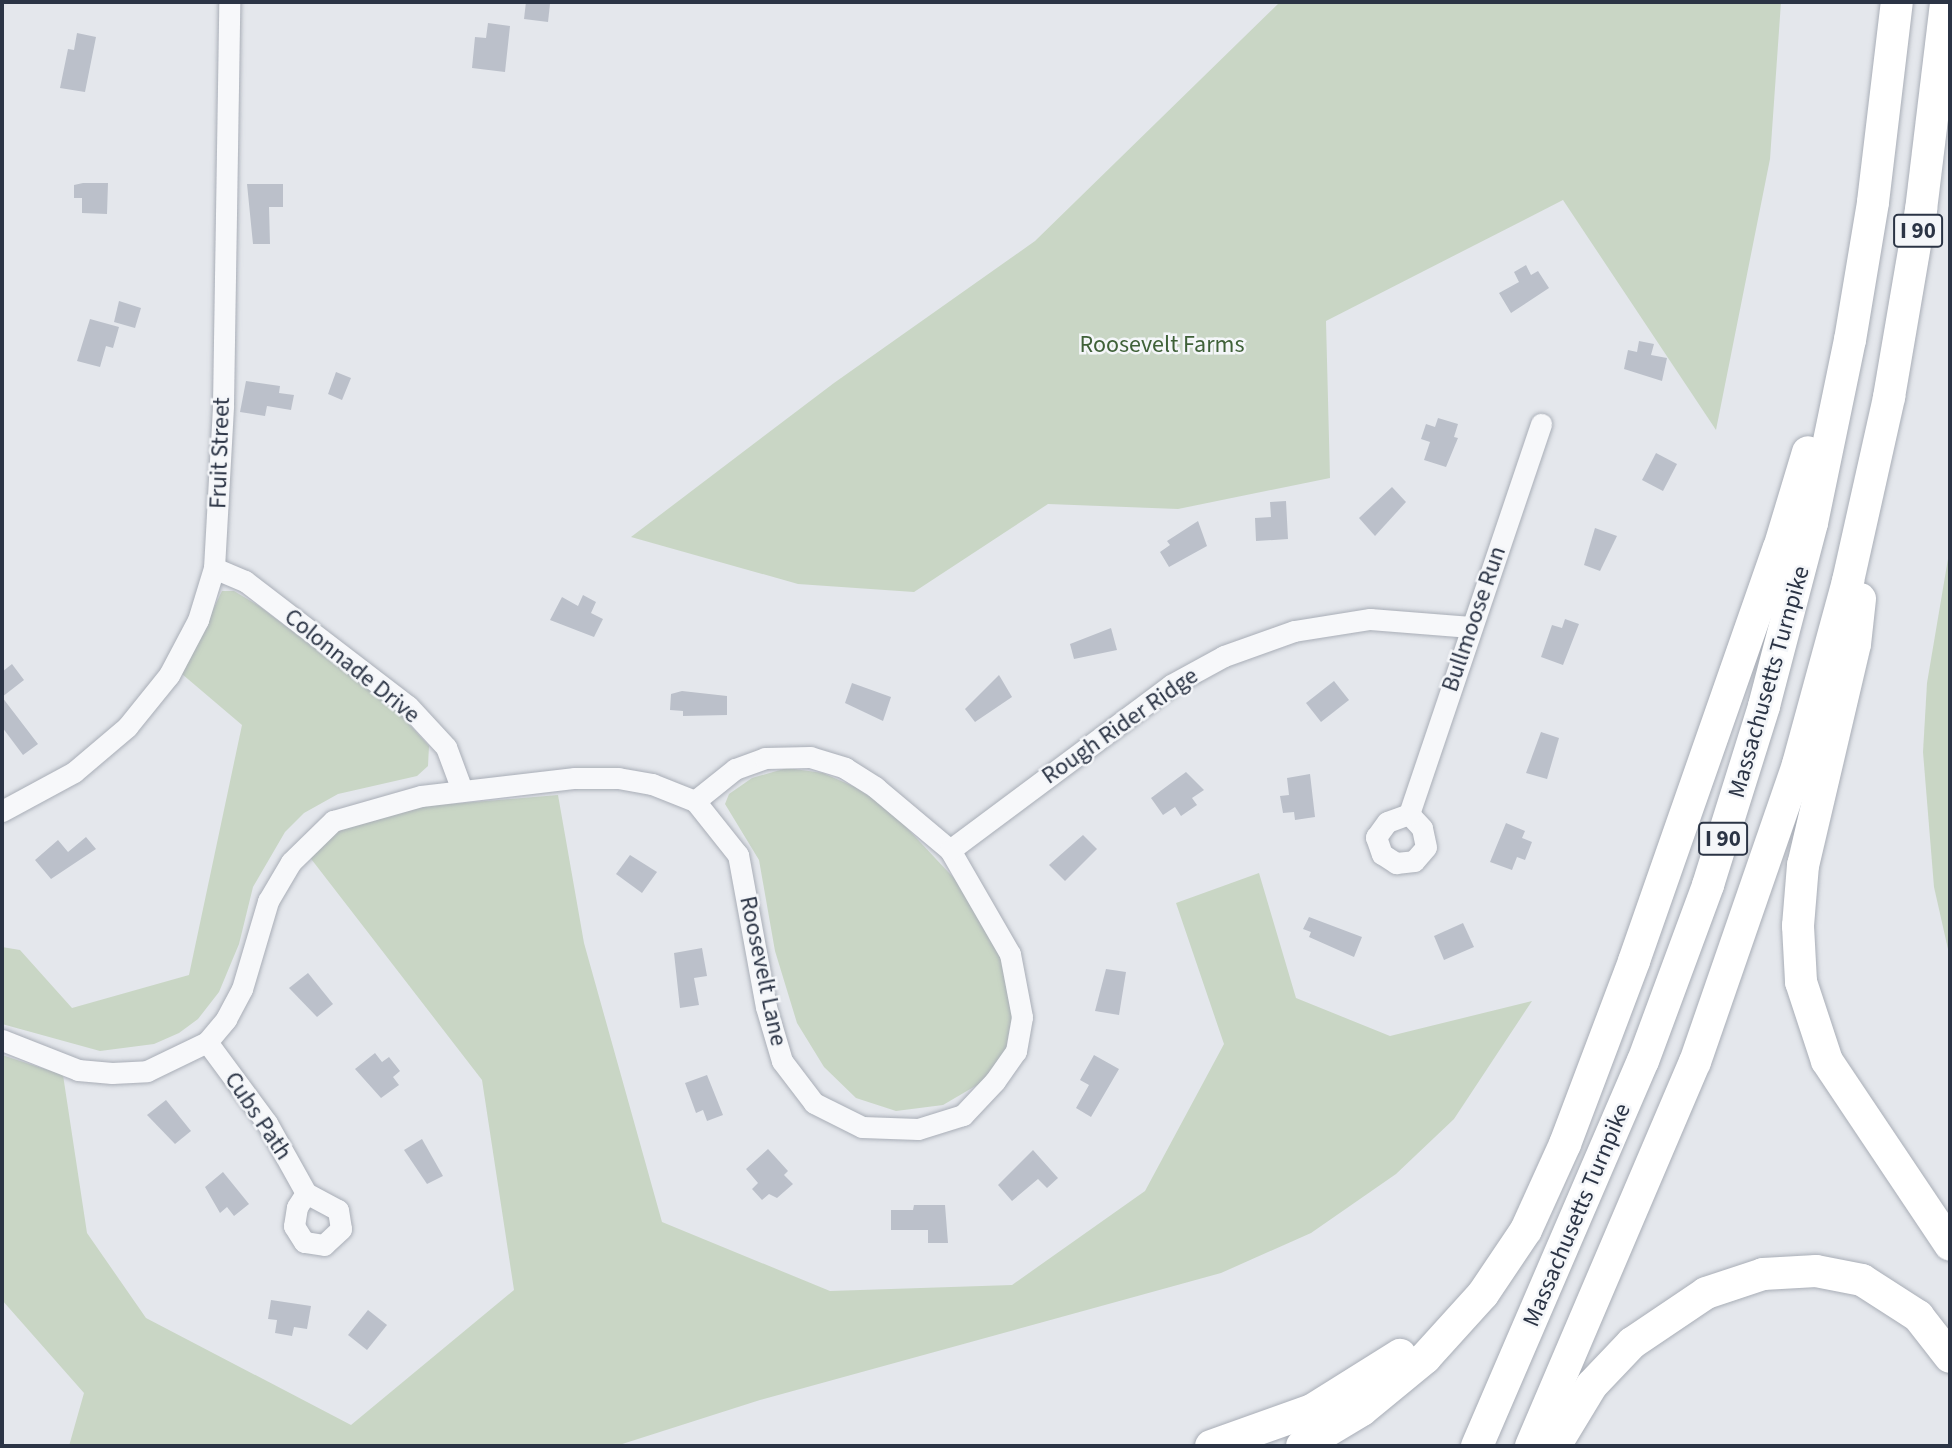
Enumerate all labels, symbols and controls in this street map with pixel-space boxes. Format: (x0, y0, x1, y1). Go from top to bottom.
road number: I 90 (1892, 212, 1944, 250)
park label: Roosevelt Farms (1080, 331, 1244, 359)
street label: Fruit Street (204, 397, 236, 509)
street label: Bullmoose Run (1436, 543, 1512, 695)
street label: Massachusetts Turnpike (1722, 563, 1816, 801)
street label: Colonnade Drive (278, 603, 426, 729)
street label: Rough Rider Ridge (1036, 661, 1204, 791)
road number: I 90 (1697, 820, 1749, 859)
street label: Roosevelt Lane (733, 894, 793, 1048)
street label: Cubs Path (218, 1066, 298, 1166)
street label: Massachusetts Turnpike (1517, 1099, 1637, 1331)

